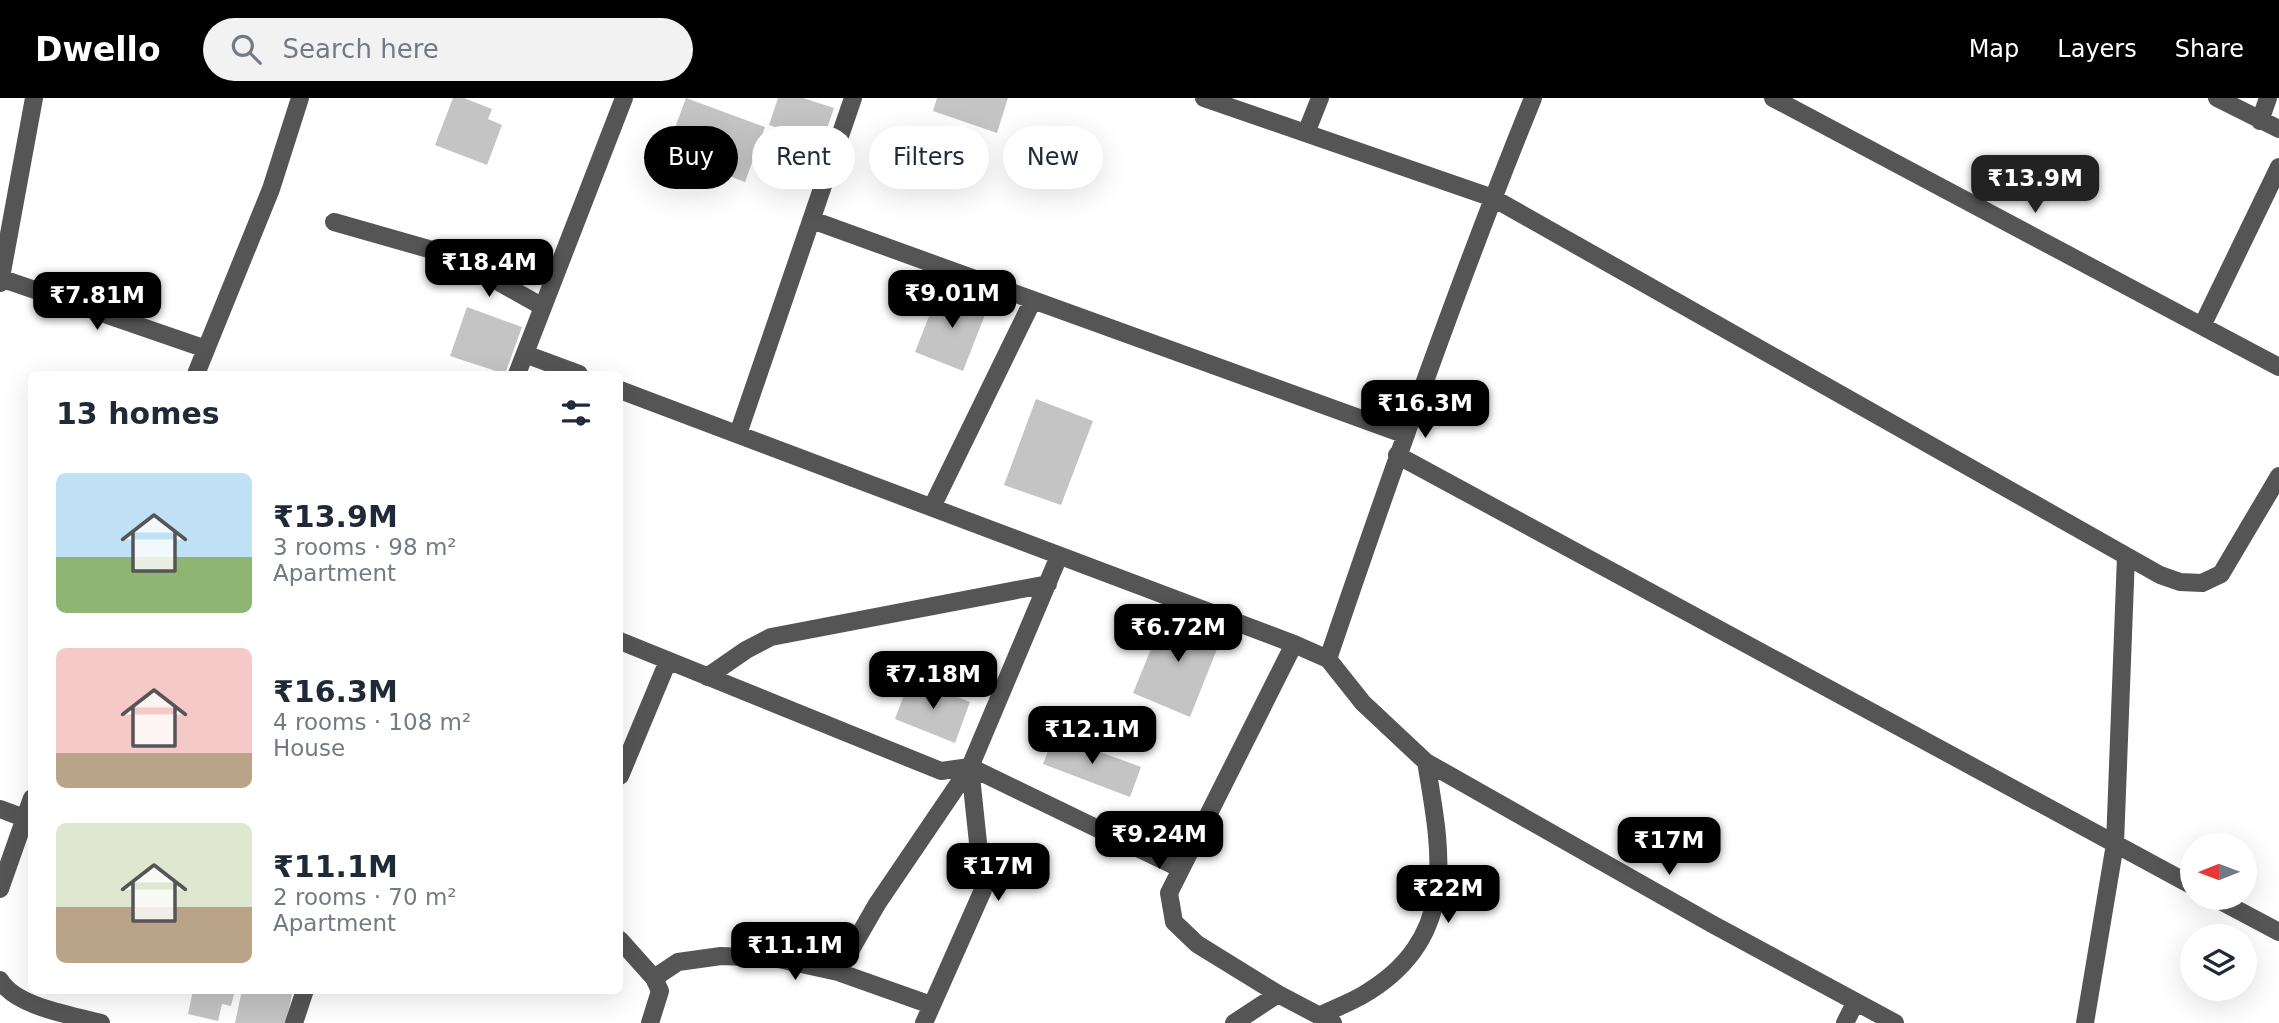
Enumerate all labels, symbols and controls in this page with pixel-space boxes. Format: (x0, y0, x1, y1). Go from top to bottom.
search box (203, 18, 693, 81)
text: Dwello (35, 30, 161, 69)
icon: search (227, 30, 265, 68)
text: Search here (283, 34, 439, 64)
text: Map (1969, 35, 2019, 63)
text: Layers (2057, 35, 2137, 63)
text: Share (2175, 35, 2244, 63)
chip: Buy (644, 126, 738, 189)
chip: Rent (752, 126, 855, 189)
chip: Filters (869, 126, 989, 189)
chip: New (1003, 126, 1103, 189)
pin: ₹13.9M (1978, 156, 2092, 215)
text: ₹13.9M (1987, 165, 2083, 191)
pin: ₹18.4M (432, 240, 546, 299)
text: ₹18.4M (441, 249, 537, 275)
pin: ₹9.01M (895, 271, 1009, 330)
pin: ₹7.81M (40, 272, 154, 332)
text: ₹9.01M (904, 280, 1000, 306)
text: ₹7.81M (49, 282, 145, 308)
pin: ₹16.3M (1368, 380, 1482, 440)
text: ₹16.3M (1377, 390, 1473, 416)
icon: filters (557, 394, 595, 432)
text: 13 homes (56, 396, 220, 431)
text: ₹13.9M (273, 499, 398, 534)
icon: home (112, 501, 196, 585)
text: 3 rooms · 98 m² (273, 534, 457, 560)
text: Apartment (273, 560, 396, 586)
pin: ₹6.72M (1121, 604, 1235, 664)
text: ₹6.72M (1130, 614, 1226, 640)
pin: ₹7.18M (876, 652, 990, 711)
text: ₹7.18M (885, 661, 981, 687)
text: ₹16.3M (273, 674, 398, 709)
icon: home (112, 676, 196, 760)
pin: ₹12.1M (1035, 706, 1149, 766)
text: 4 rooms · 108 m² (273, 709, 471, 735)
text: ₹12.1M (1044, 716, 1140, 742)
text: House (273, 735, 345, 761)
pin: ₹9.24M (1102, 812, 1216, 871)
pin: ₹17M (1628, 818, 1710, 877)
text: ₹9.24M (1111, 821, 1207, 847)
text: ₹17M (1634, 827, 1704, 853)
north arrow (2180, 833, 2258, 910)
map controls (2180, 833, 2257, 1001)
pin: ₹17M (957, 844, 1039, 903)
text: ₹11.1M (273, 849, 398, 884)
icon: home (112, 851, 196, 935)
text: ₹17M (963, 853, 1033, 879)
pin: ₹22M (1407, 866, 1489, 925)
text: ₹22M (1413, 875, 1483, 901)
text: 2 rooms · 70 m² (273, 884, 457, 910)
text: Apartment (273, 910, 396, 936)
pin: ₹11.1M (738, 922, 852, 982)
button: layers (2180, 924, 2257, 1001)
text: ₹11.1M (747, 932, 843, 958)

